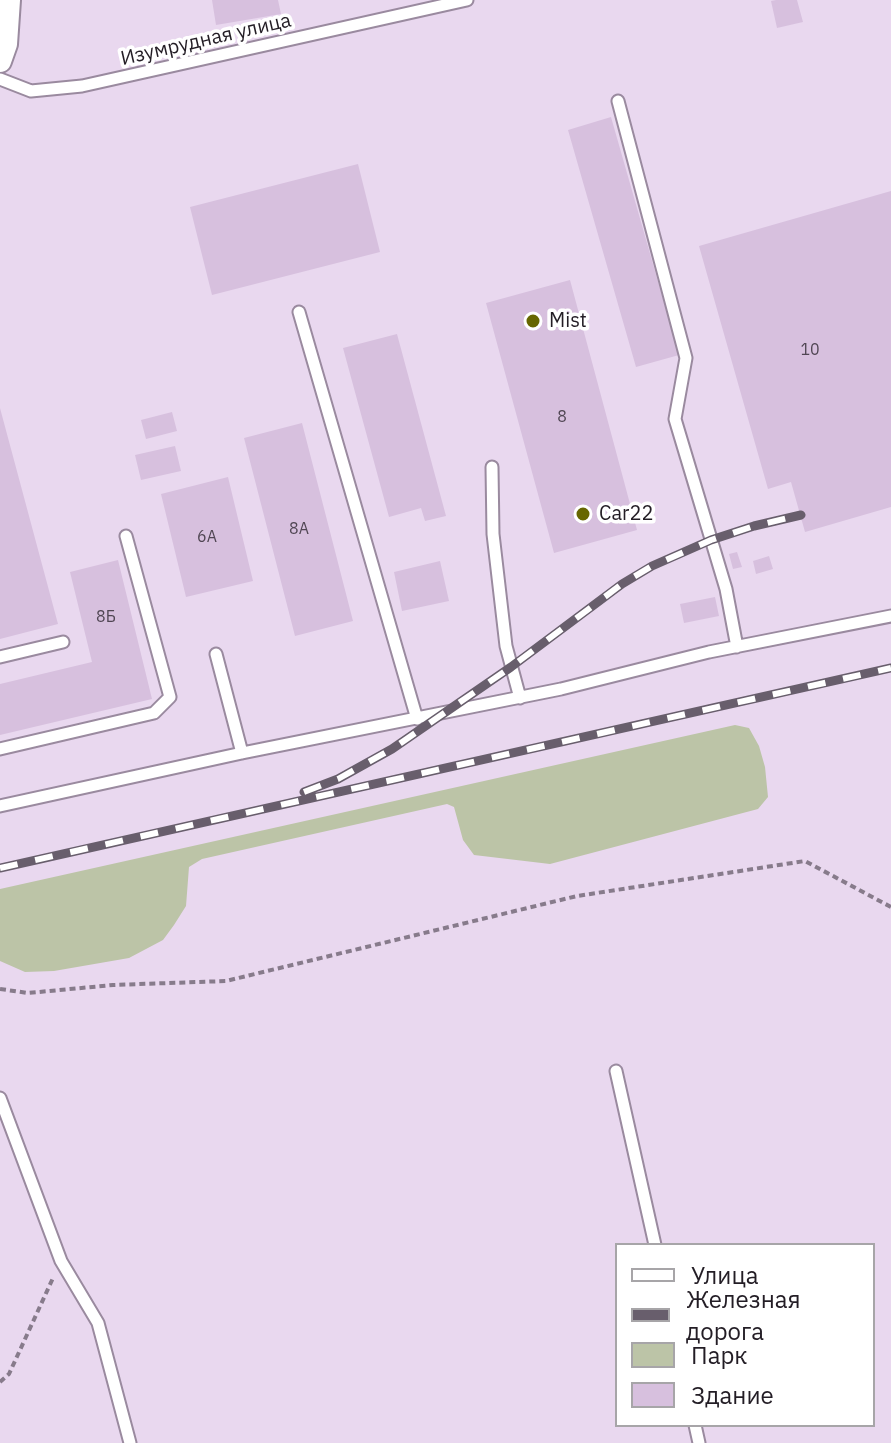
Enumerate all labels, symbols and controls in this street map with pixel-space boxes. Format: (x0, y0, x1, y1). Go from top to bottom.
street label: Изумрудная улица (118, 9, 294, 71)
place label: Mist (549, 309, 587, 333)
marker: Mist (524, 312, 542, 330)
house number: 10 (800, 340, 820, 360)
house number: 8 (557, 407, 567, 427)
place label: Car22 (599, 502, 653, 526)
marker: Car22 (574, 505, 592, 523)
house number: 8А (289, 519, 309, 539)
house number: 6А (197, 527, 217, 547)
house number: 8Б (96, 607, 116, 627)
legend (615, 1243, 875, 1427)
text: Улица (691, 1259, 759, 1291)
text: Железная дорога (686, 1283, 801, 1347)
text: Парк (691, 1339, 748, 1371)
text: Здание (691, 1379, 774, 1411)

